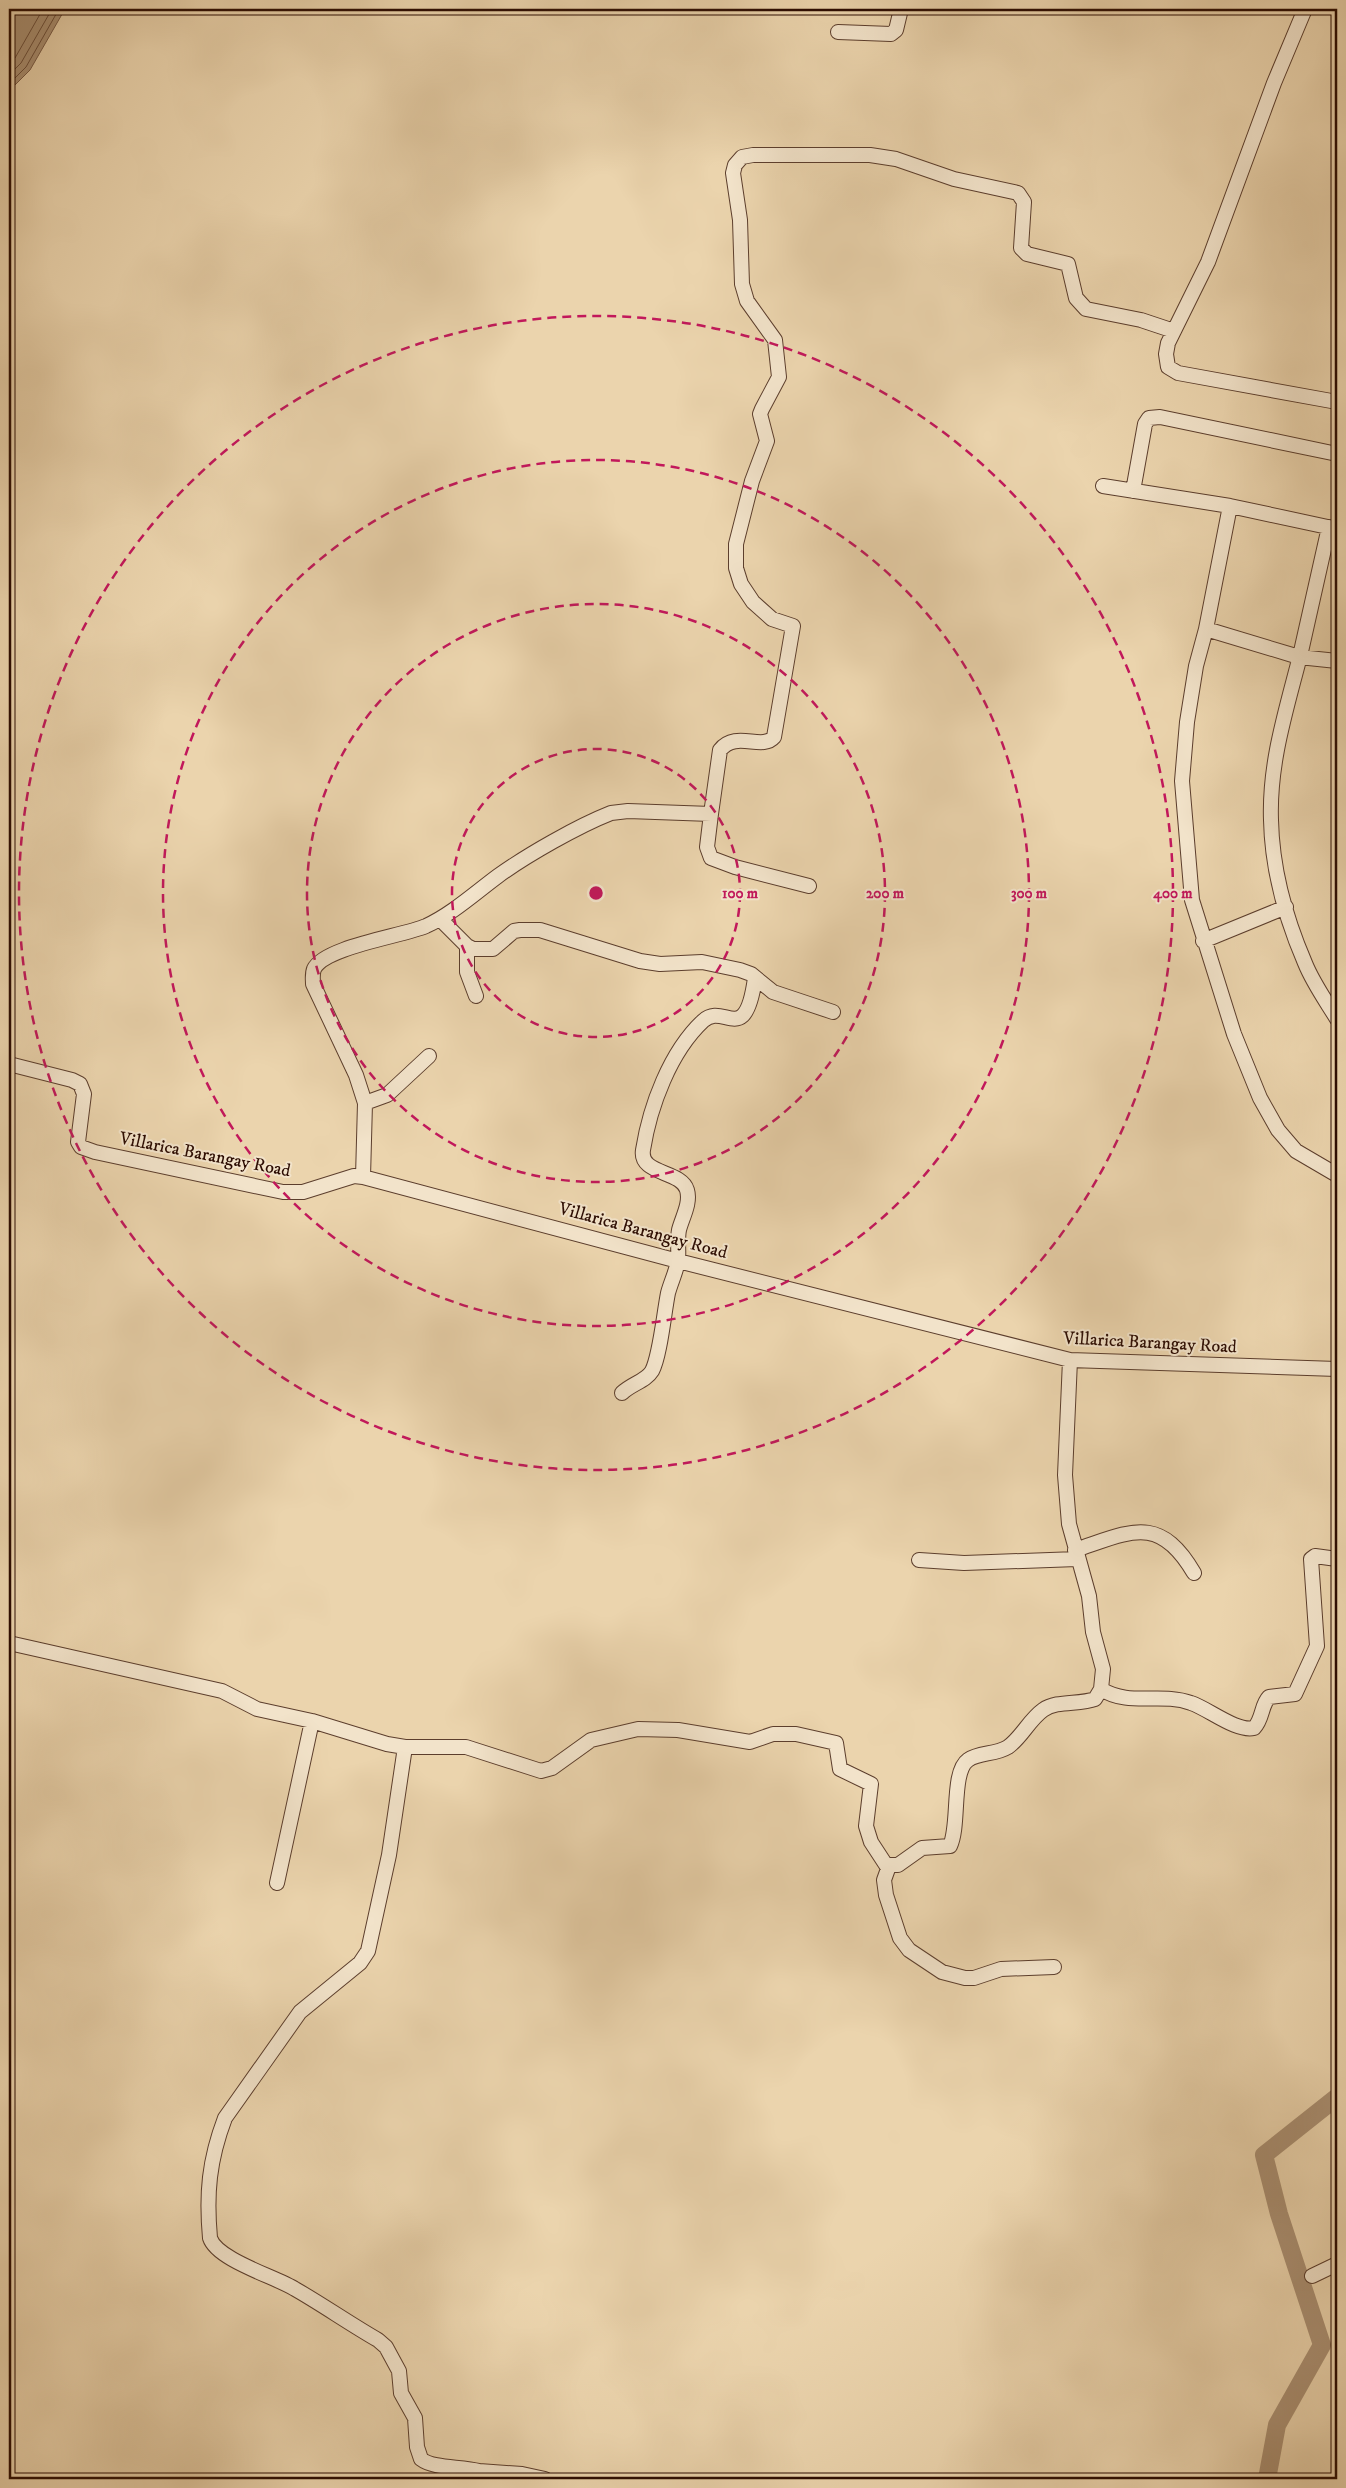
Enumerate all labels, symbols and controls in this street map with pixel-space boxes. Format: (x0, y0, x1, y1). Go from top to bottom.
centre of rings (587, 884, 605, 902)
text: 100 m (722, 884, 759, 903)
text: 200 m (866, 884, 905, 903)
text: 300 m (1011, 884, 1048, 903)
text: 400 m (1152, 884, 1193, 903)
street label: Villarica Barangay Road (117, 1127, 292, 1182)
street label: Villarica Barangay Road (555, 1198, 730, 1264)
street label: Villarica Barangay Road (1062, 1327, 1237, 1359)

